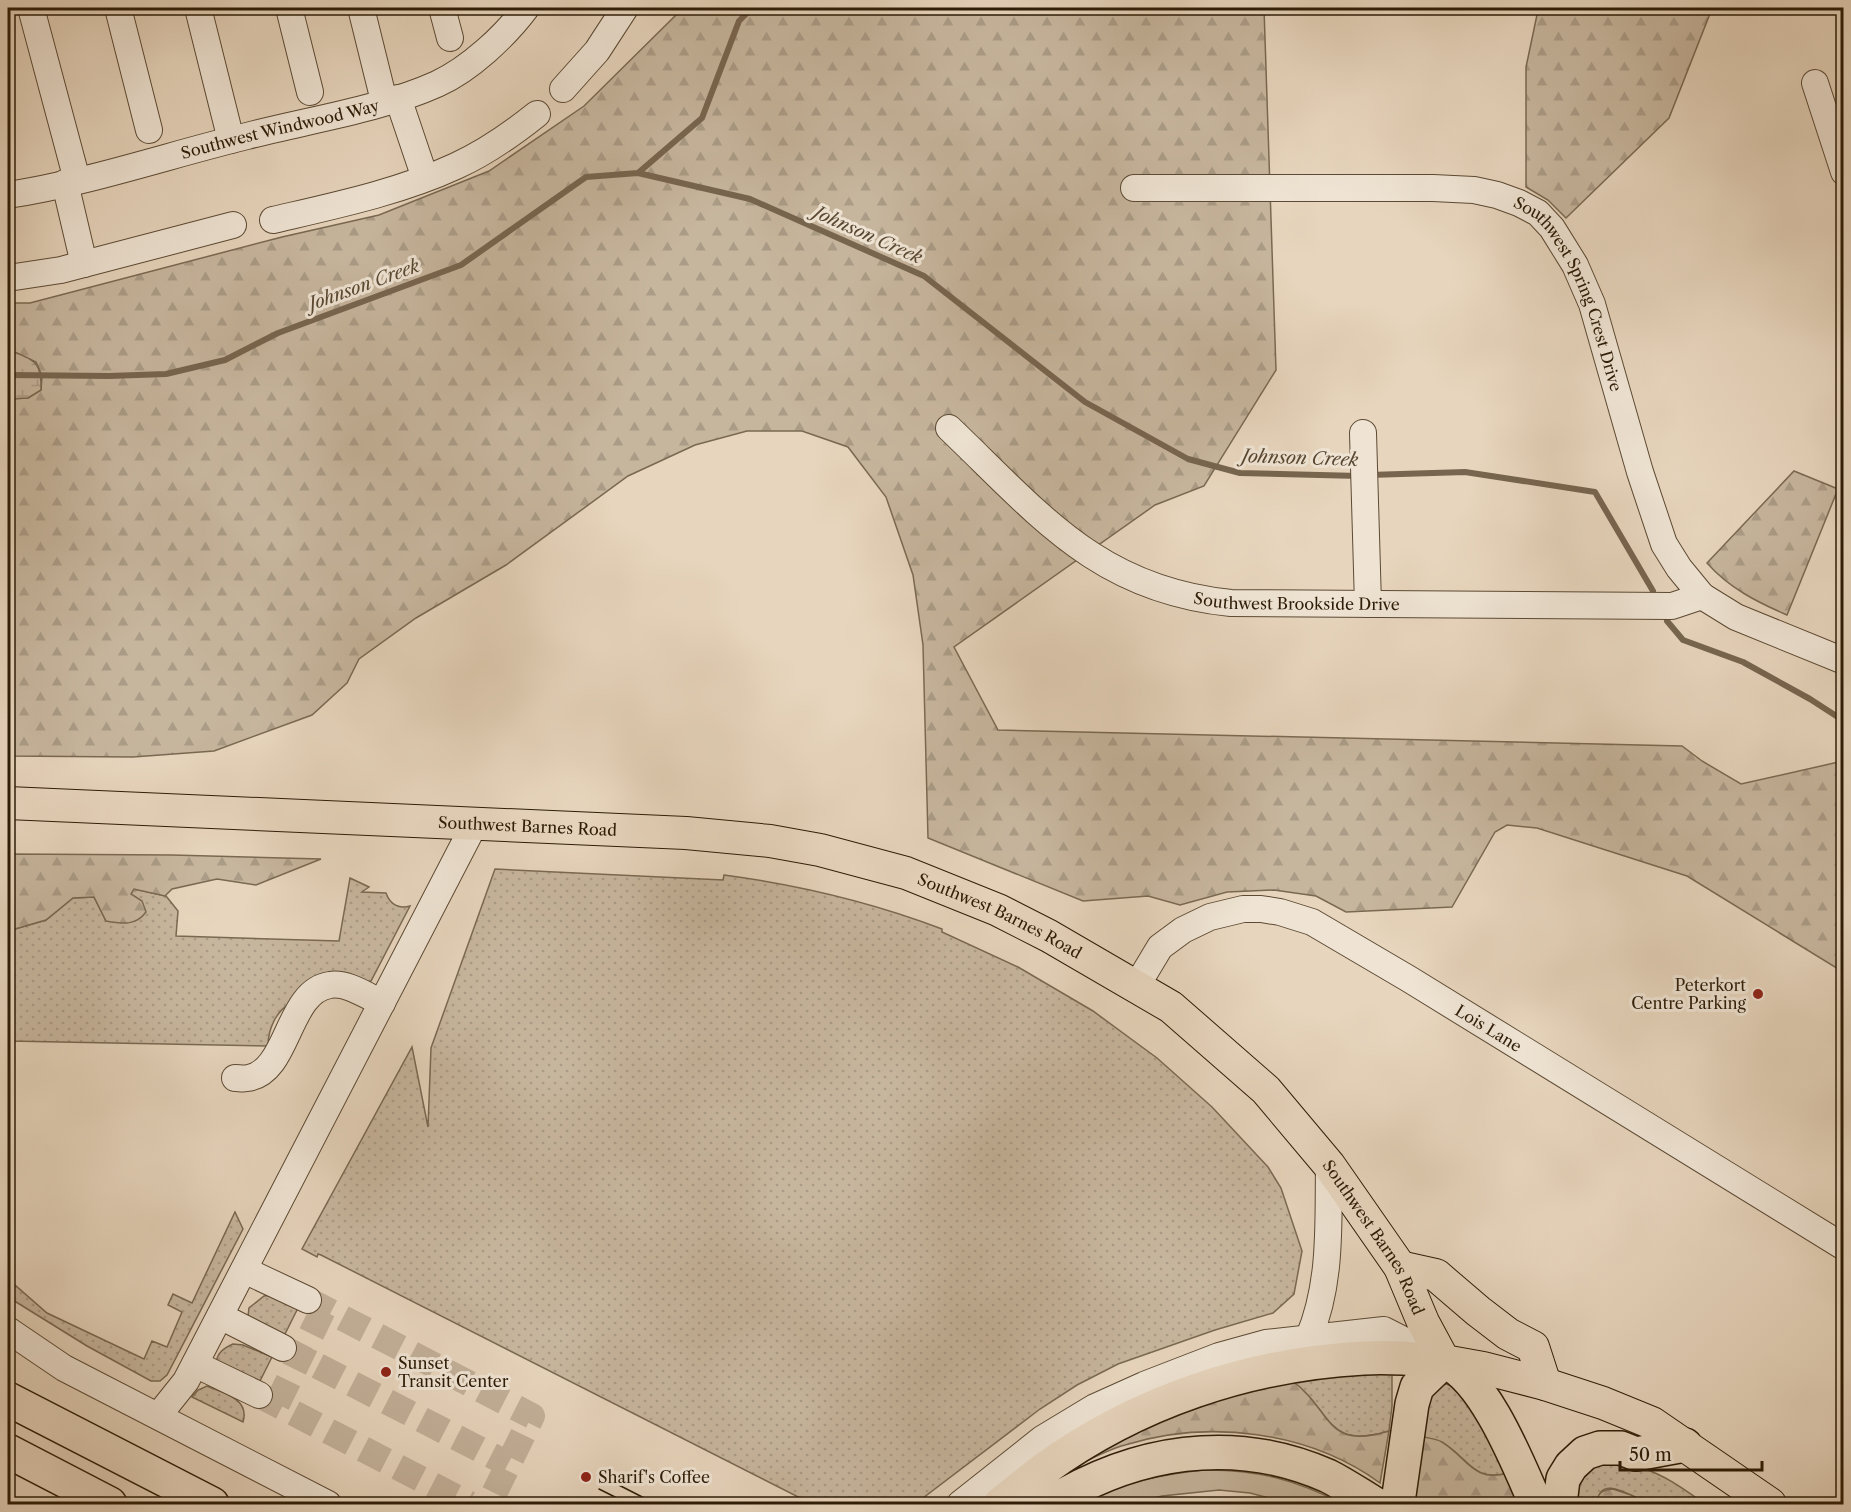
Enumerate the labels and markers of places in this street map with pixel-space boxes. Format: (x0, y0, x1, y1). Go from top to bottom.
place label: Peterkort Centre Parking (1631, 975, 1747, 1013)
marker: Peterkort Centre Parking (1751, 987, 1765, 1001)
place label: Sunset Transit Center (398, 1353, 509, 1391)
marker: Sunset Transit Center (379, 1365, 393, 1379)
place label: Sharif's Coffee (598, 1467, 710, 1487)
marker: Sharif's Coffee (579, 1470, 593, 1484)

